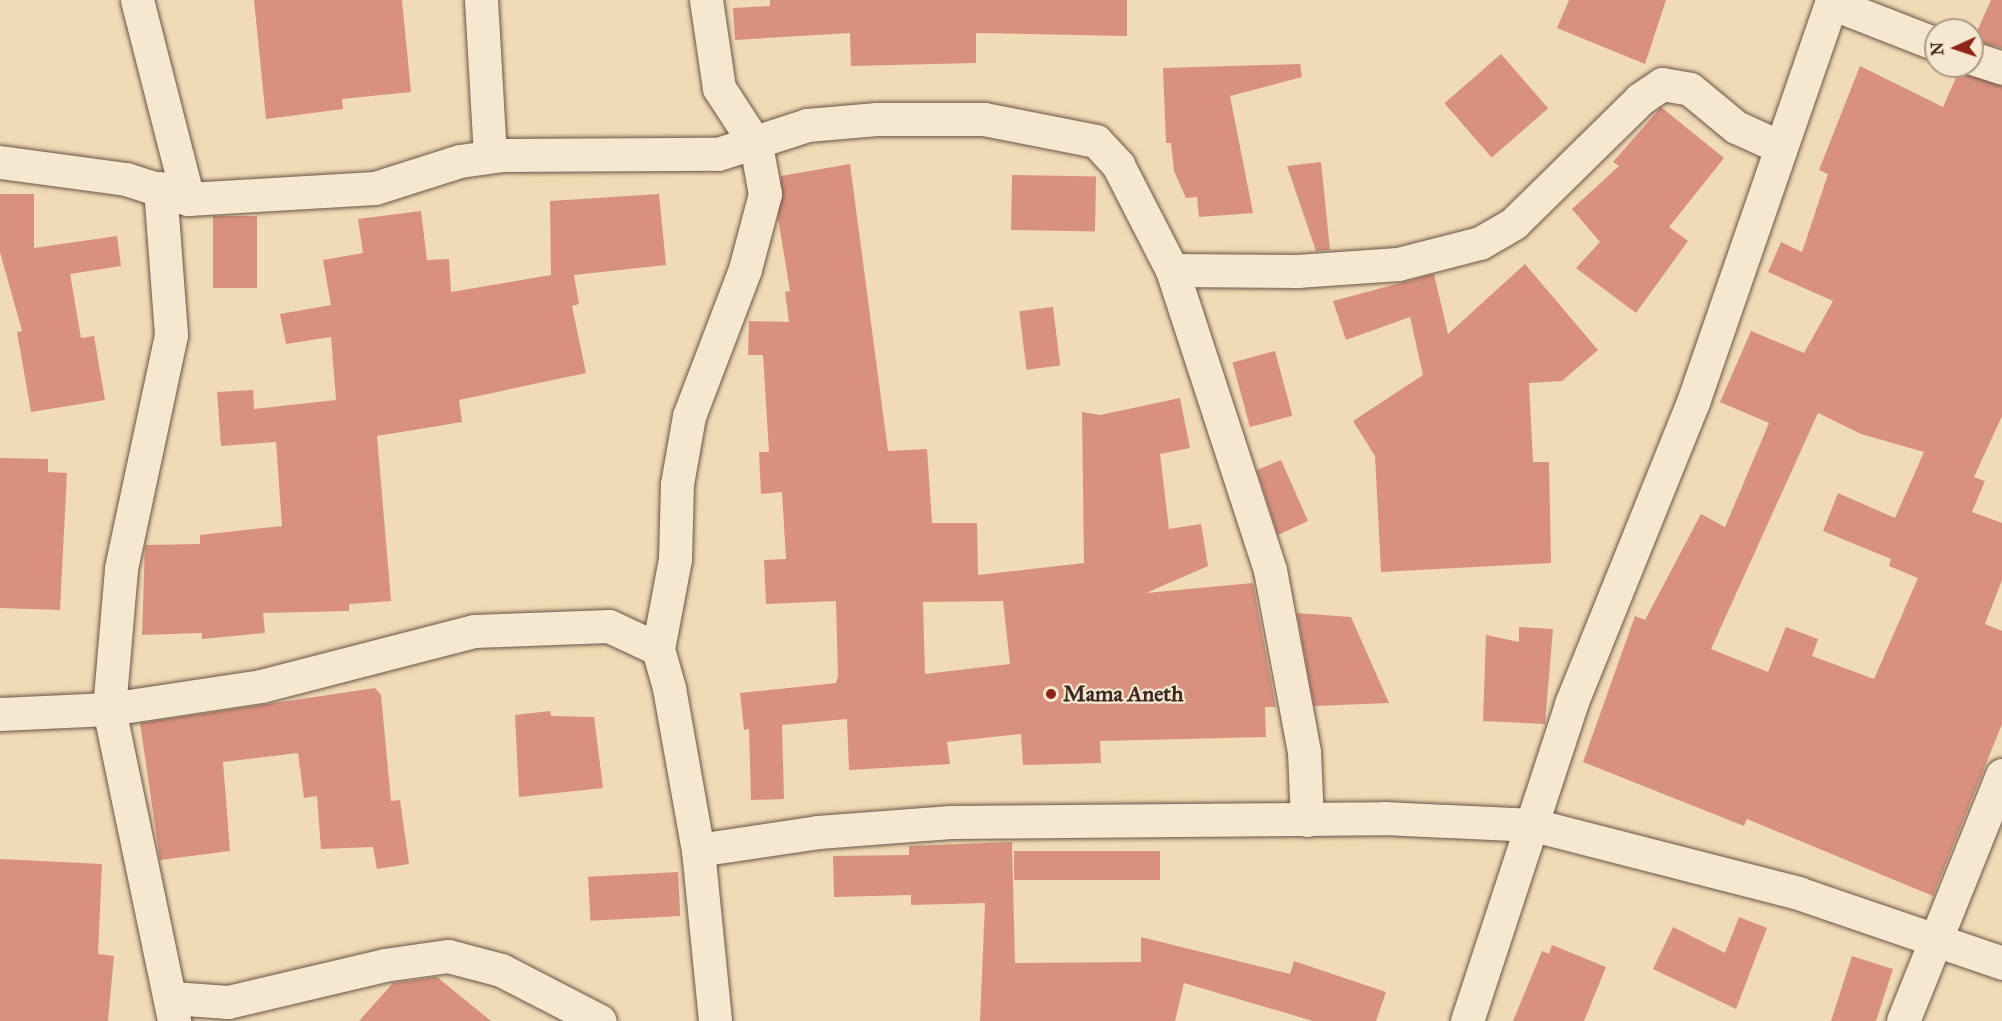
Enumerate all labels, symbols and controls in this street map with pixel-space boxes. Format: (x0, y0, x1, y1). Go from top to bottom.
north arrow (1924, 18, 1984, 78)
text: N (1928, 42, 1947, 56)
place label: Mama Aneth (1063, 681, 1183, 707)
marker: Mama Aneth (1044, 687, 1058, 701)

